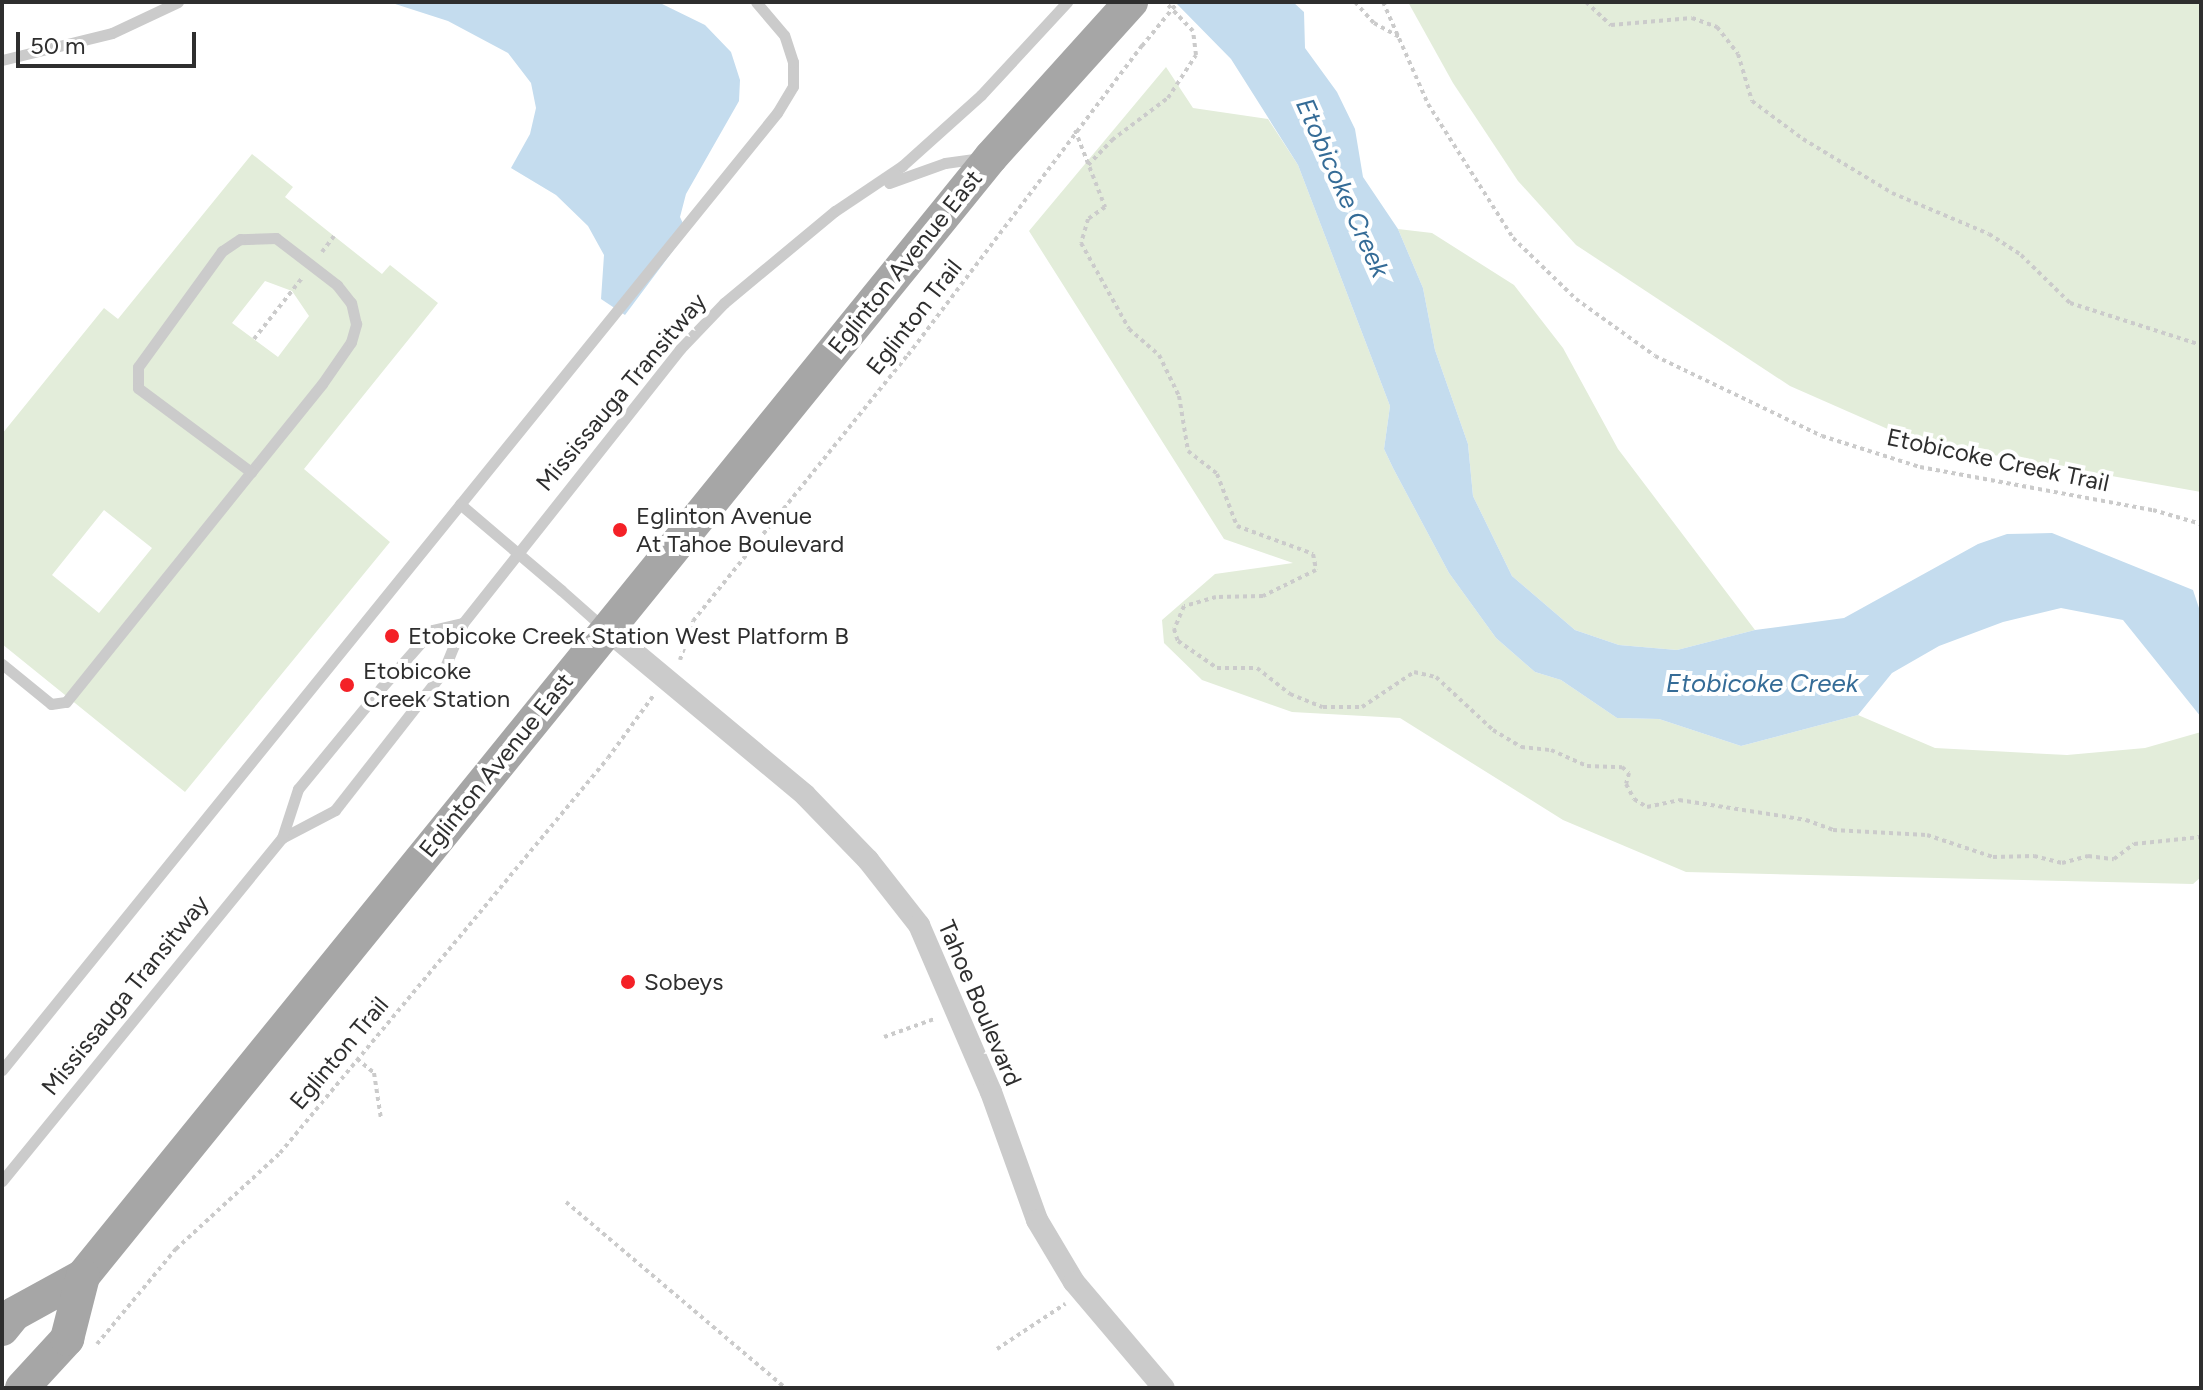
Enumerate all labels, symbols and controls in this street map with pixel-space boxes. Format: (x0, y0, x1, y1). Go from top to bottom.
scale bar (20, 16, 200, 66)
text: 50 m (30, 31, 86, 60)
water label: Etobicoke Creek (1289, 94, 1395, 282)
street label: Eglinton Avenue East (822, 164, 988, 360)
street label: Eglinton Trail (860, 254, 968, 380)
street label: Mississauga Transitway (530, 287, 712, 497)
street label: Etobicoke Creek Trail (1884, 422, 2112, 498)
place label: Eglinton Avenue At Tahoe Boulevard (636, 502, 844, 558)
marker: Eglinton Avenue At Tahoe Boulevard (611, 521, 629, 539)
place label: Etobicoke Creek Station West Platform B (408, 622, 849, 650)
marker: Etobicoke Creek Station West Platform B (383, 627, 401, 645)
place label: Etobicoke Creek Station (363, 657, 510, 713)
street label: Eglinton Avenue East (413, 667, 579, 863)
water label: Etobicoke Creek (1666, 668, 1858, 700)
marker: Etobicoke Creek Station (338, 676, 356, 694)
street label: Mississauga Transitway (35, 889, 215, 1101)
street label: Tahoe Boulevard (932, 916, 1028, 1090)
place label: Sobeys (644, 968, 723, 996)
marker: Sobeys (619, 973, 637, 991)
street label: Eglinton Trail (284, 991, 394, 1115)

